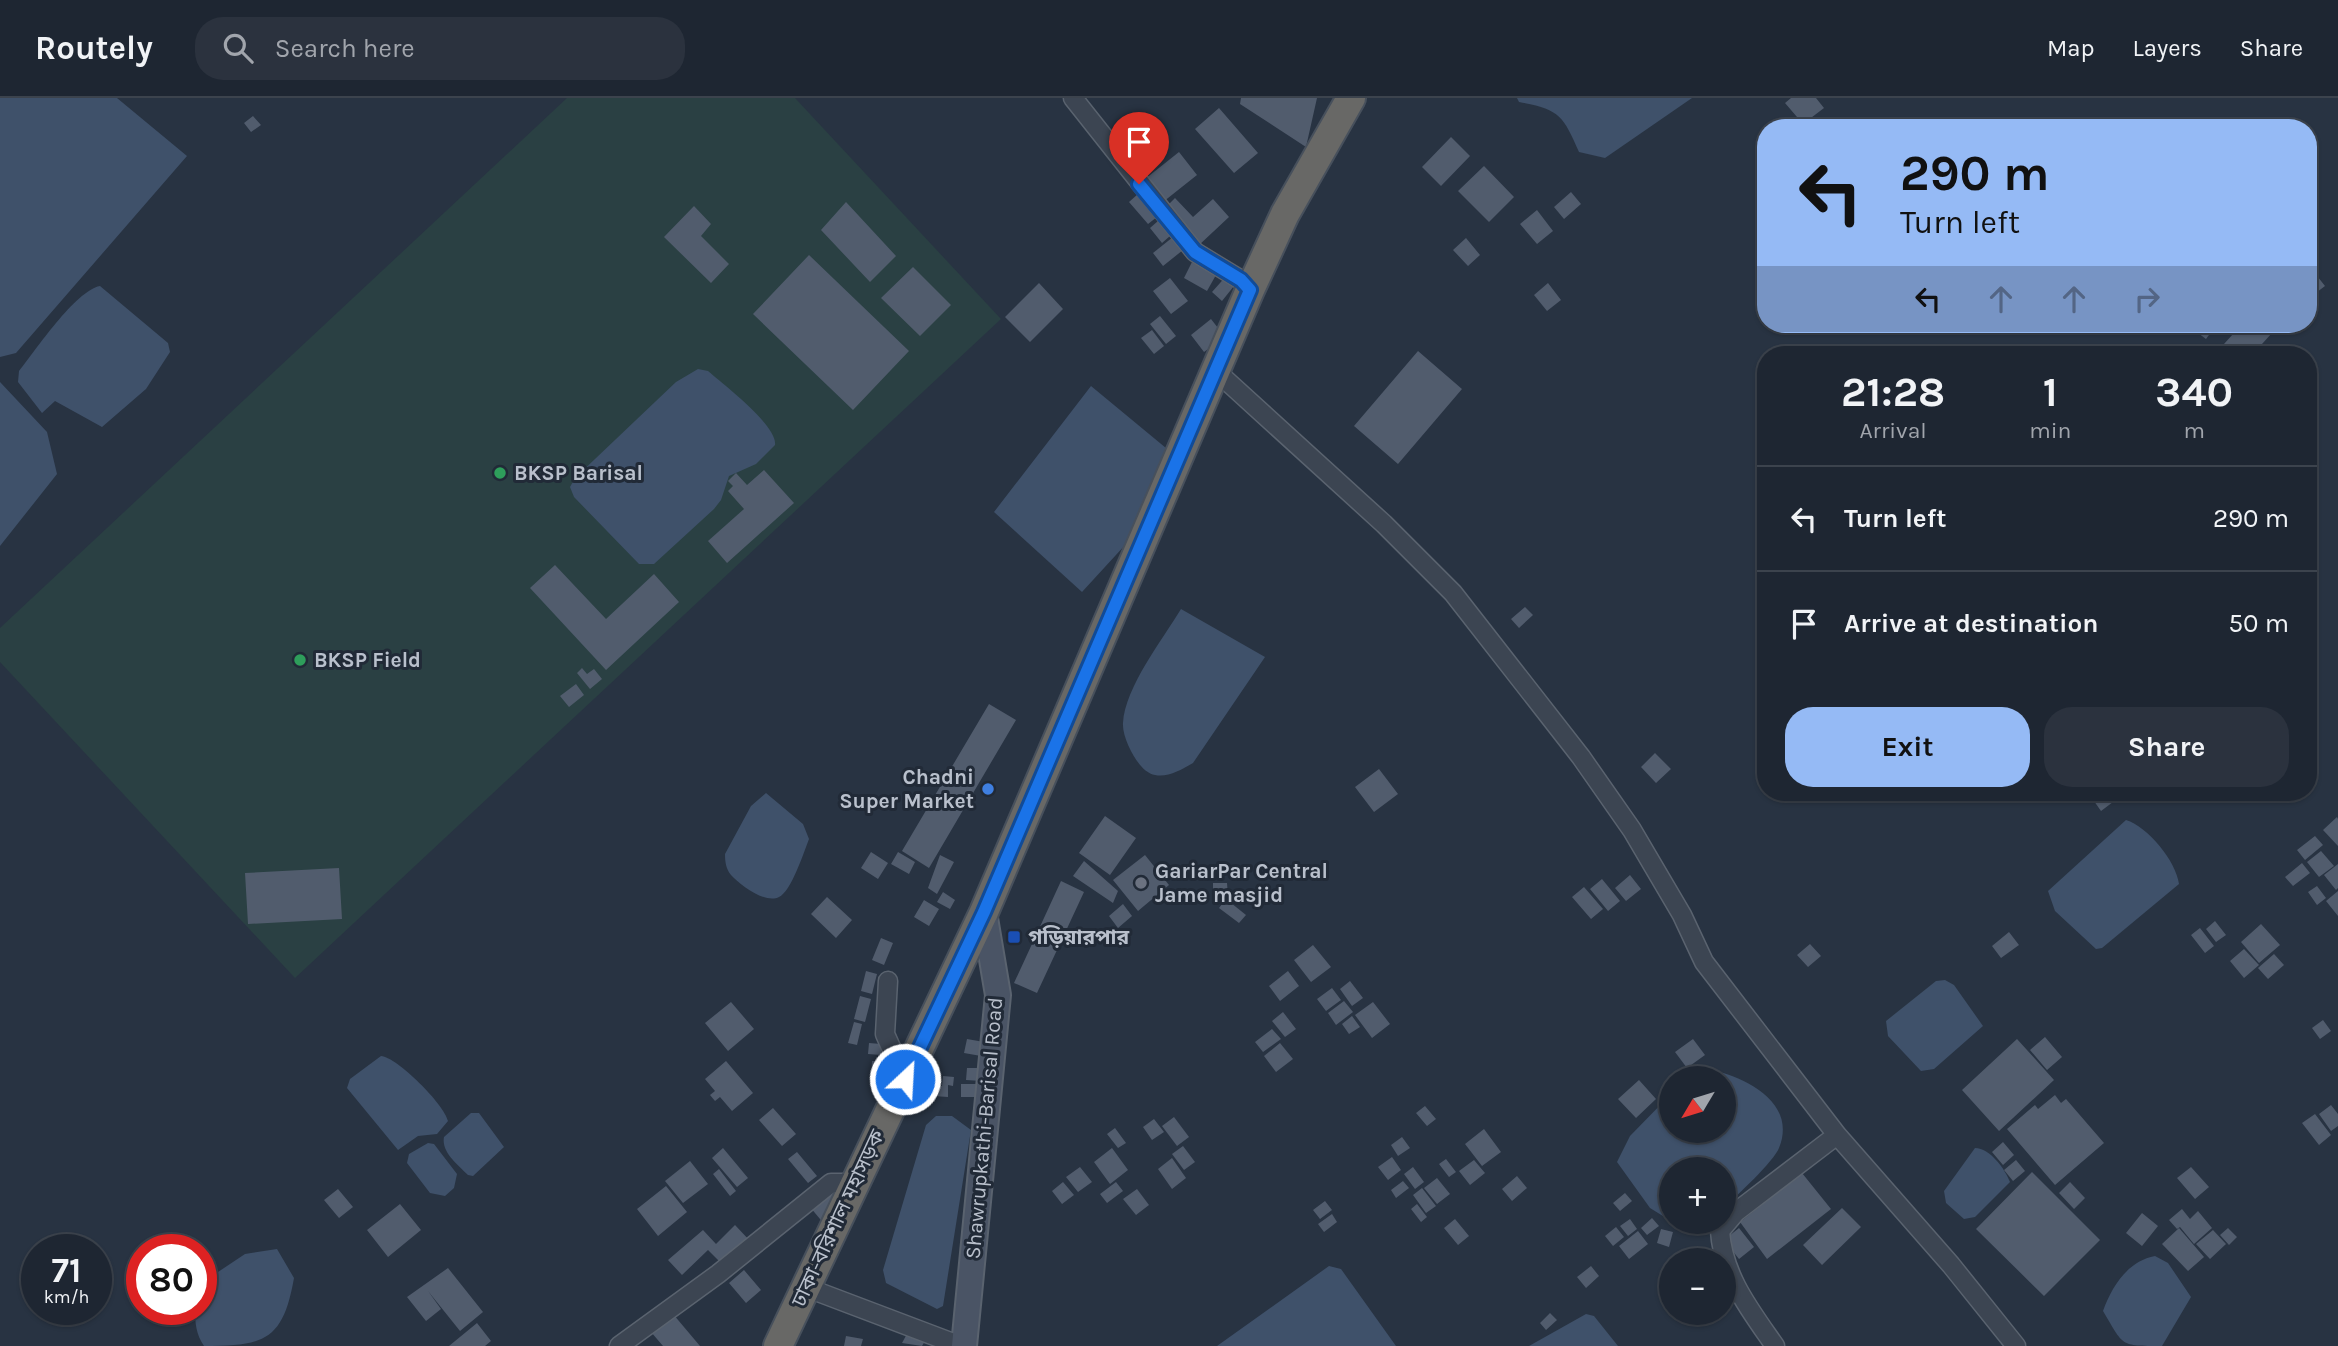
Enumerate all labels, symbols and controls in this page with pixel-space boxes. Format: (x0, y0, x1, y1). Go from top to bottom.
search box (195, 17, 685, 80)
text: Routely (35, 29, 153, 67)
icon: search (219, 29, 257, 67)
text: Search here (275, 33, 415, 64)
text: Map (2047, 34, 2095, 62)
text: Layers (2133, 34, 2202, 62)
text: Share (2240, 34, 2303, 62)
pin (1109, 112, 1169, 184)
icon: arrive (1120, 123, 1158, 161)
text: 290 m (1900, 145, 2049, 202)
icon: left (1785, 147, 1876, 238)
text: Turn left (1900, 204, 2020, 241)
icon: left (1909, 280, 1947, 318)
icon: ahead (1982, 280, 2020, 318)
icon: ahead (2055, 280, 2093, 318)
icon: right (2128, 280, 2166, 318)
text: 21:28 (1841, 367, 1945, 417)
text: 1 (2043, 367, 2058, 417)
text: 340 (2155, 367, 2233, 417)
text: Arrival (1859, 417, 1927, 444)
text: min (2029, 417, 2071, 444)
text: m (2183, 417, 2205, 444)
place label: BKSP Barisal (514, 461, 643, 485)
marker: BKSP Barisal (492, 465, 508, 481)
icon: left (1785, 500, 1823, 538)
text: Turn left (1844, 503, 1946, 534)
text: 290 m (2213, 503, 2289, 534)
icon: arrive (1785, 605, 1823, 643)
text: Arrive at destination (1844, 608, 2098, 639)
text: 50 m (2228, 608, 2289, 639)
place label: BKSP Field (314, 648, 421, 672)
marker: BKSP Field (292, 652, 308, 668)
button: Exit (1785, 707, 2030, 787)
button: Share (2044, 707, 2289, 787)
place label: Chadni Super Market (839, 765, 974, 813)
marker: Chadni Super Market (980, 781, 996, 797)
place label: GariarPar Central Jame masjid (1155, 859, 1328, 907)
marker: GariarPar Central Jame masjid (1133, 875, 1149, 891)
place label: গড়িয়ারপার (1028, 925, 1130, 949)
marker: গড়িয়ারপার (1006, 929, 1022, 945)
street label: Shawrupkathi-Barisal Road (961, 996, 1007, 1260)
position arrow (868, 1042, 942, 1116)
north arrow (1659, 1066, 1736, 1143)
map controls (1659, 1066, 1736, 1325)
street label: ঢাকা-বরিশাল মহাসড়ক (786, 1125, 890, 1311)
button: + (1659, 1157, 1736, 1234)
speed limit sign: 80 (126, 1234, 217, 1325)
button: − (1659, 1248, 1736, 1325)
text: 71 (52, 1250, 81, 1291)
text: km/h (44, 1286, 89, 1308)

